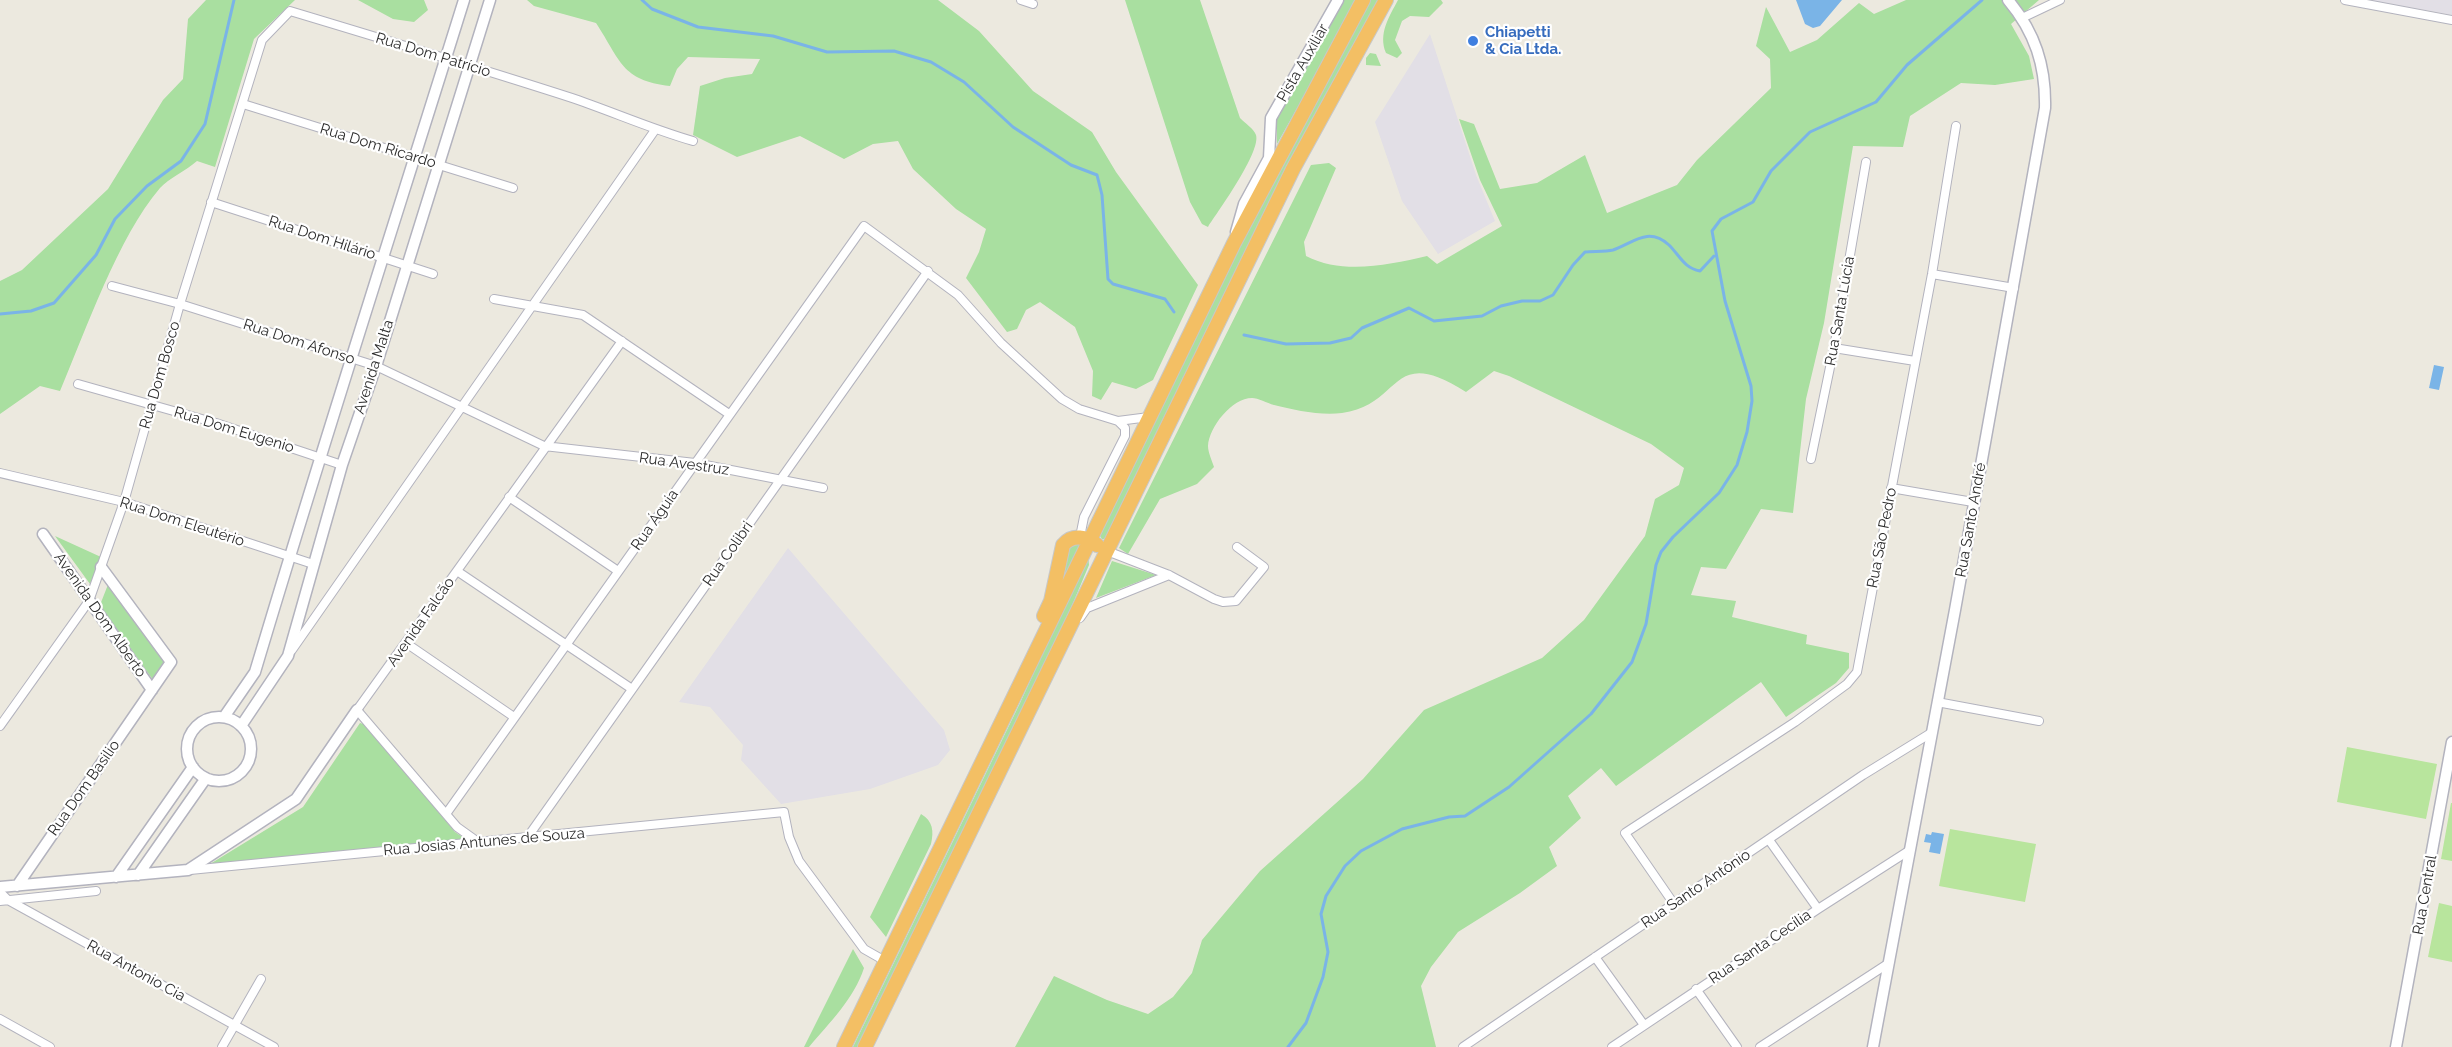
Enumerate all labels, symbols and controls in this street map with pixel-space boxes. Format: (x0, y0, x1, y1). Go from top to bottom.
street label: Pista Auxiliar (1273, 21, 1333, 105)
place label: Chiapetti & Cia Ltda. (1485, 23, 1561, 58)
street label: Rua Dom Patrício (373, 29, 493, 81)
marker: Chiapetti & Cia Ltda. (1466, 34, 1480, 48)
street label: Rua Dom Ricardo (318, 120, 438, 172)
street label: Rua Dom Hilário (266, 212, 378, 264)
street label: Rua Santa Lúcia (1822, 255, 1858, 367)
street label: Rua Dom Afonso (241, 315, 357, 369)
street label: Avenida Malta (350, 318, 398, 416)
street label: Rua Dom Bosco (136, 319, 184, 431)
street label: Rua Dom Eugenio (172, 403, 296, 457)
street label: Rua Avestruz (638, 449, 730, 479)
street label: Rua Santo André (1952, 461, 1990, 579)
street label: Rua Águia (628, 486, 682, 554)
street label: Rua São Pedro (1863, 486, 1901, 590)
street label: Rua Dom Eleutério (117, 493, 247, 551)
street label: Rua Colibri (699, 518, 757, 590)
street label: Avenida Dom Alberto (50, 549, 150, 681)
street label: Avenida Falcão (384, 574, 458, 670)
street label: Rua Dom Basilio (44, 737, 124, 839)
street label: Rua Josias Antunes de Souza (383, 824, 585, 860)
street label: Rua Santo Antônio (1638, 846, 1754, 932)
street label: Rua Central (2409, 854, 2441, 936)
street label: Rua Santa Cecília (1705, 906, 1815, 988)
street label: Rua Antonio Cia (84, 937, 188, 1005)

